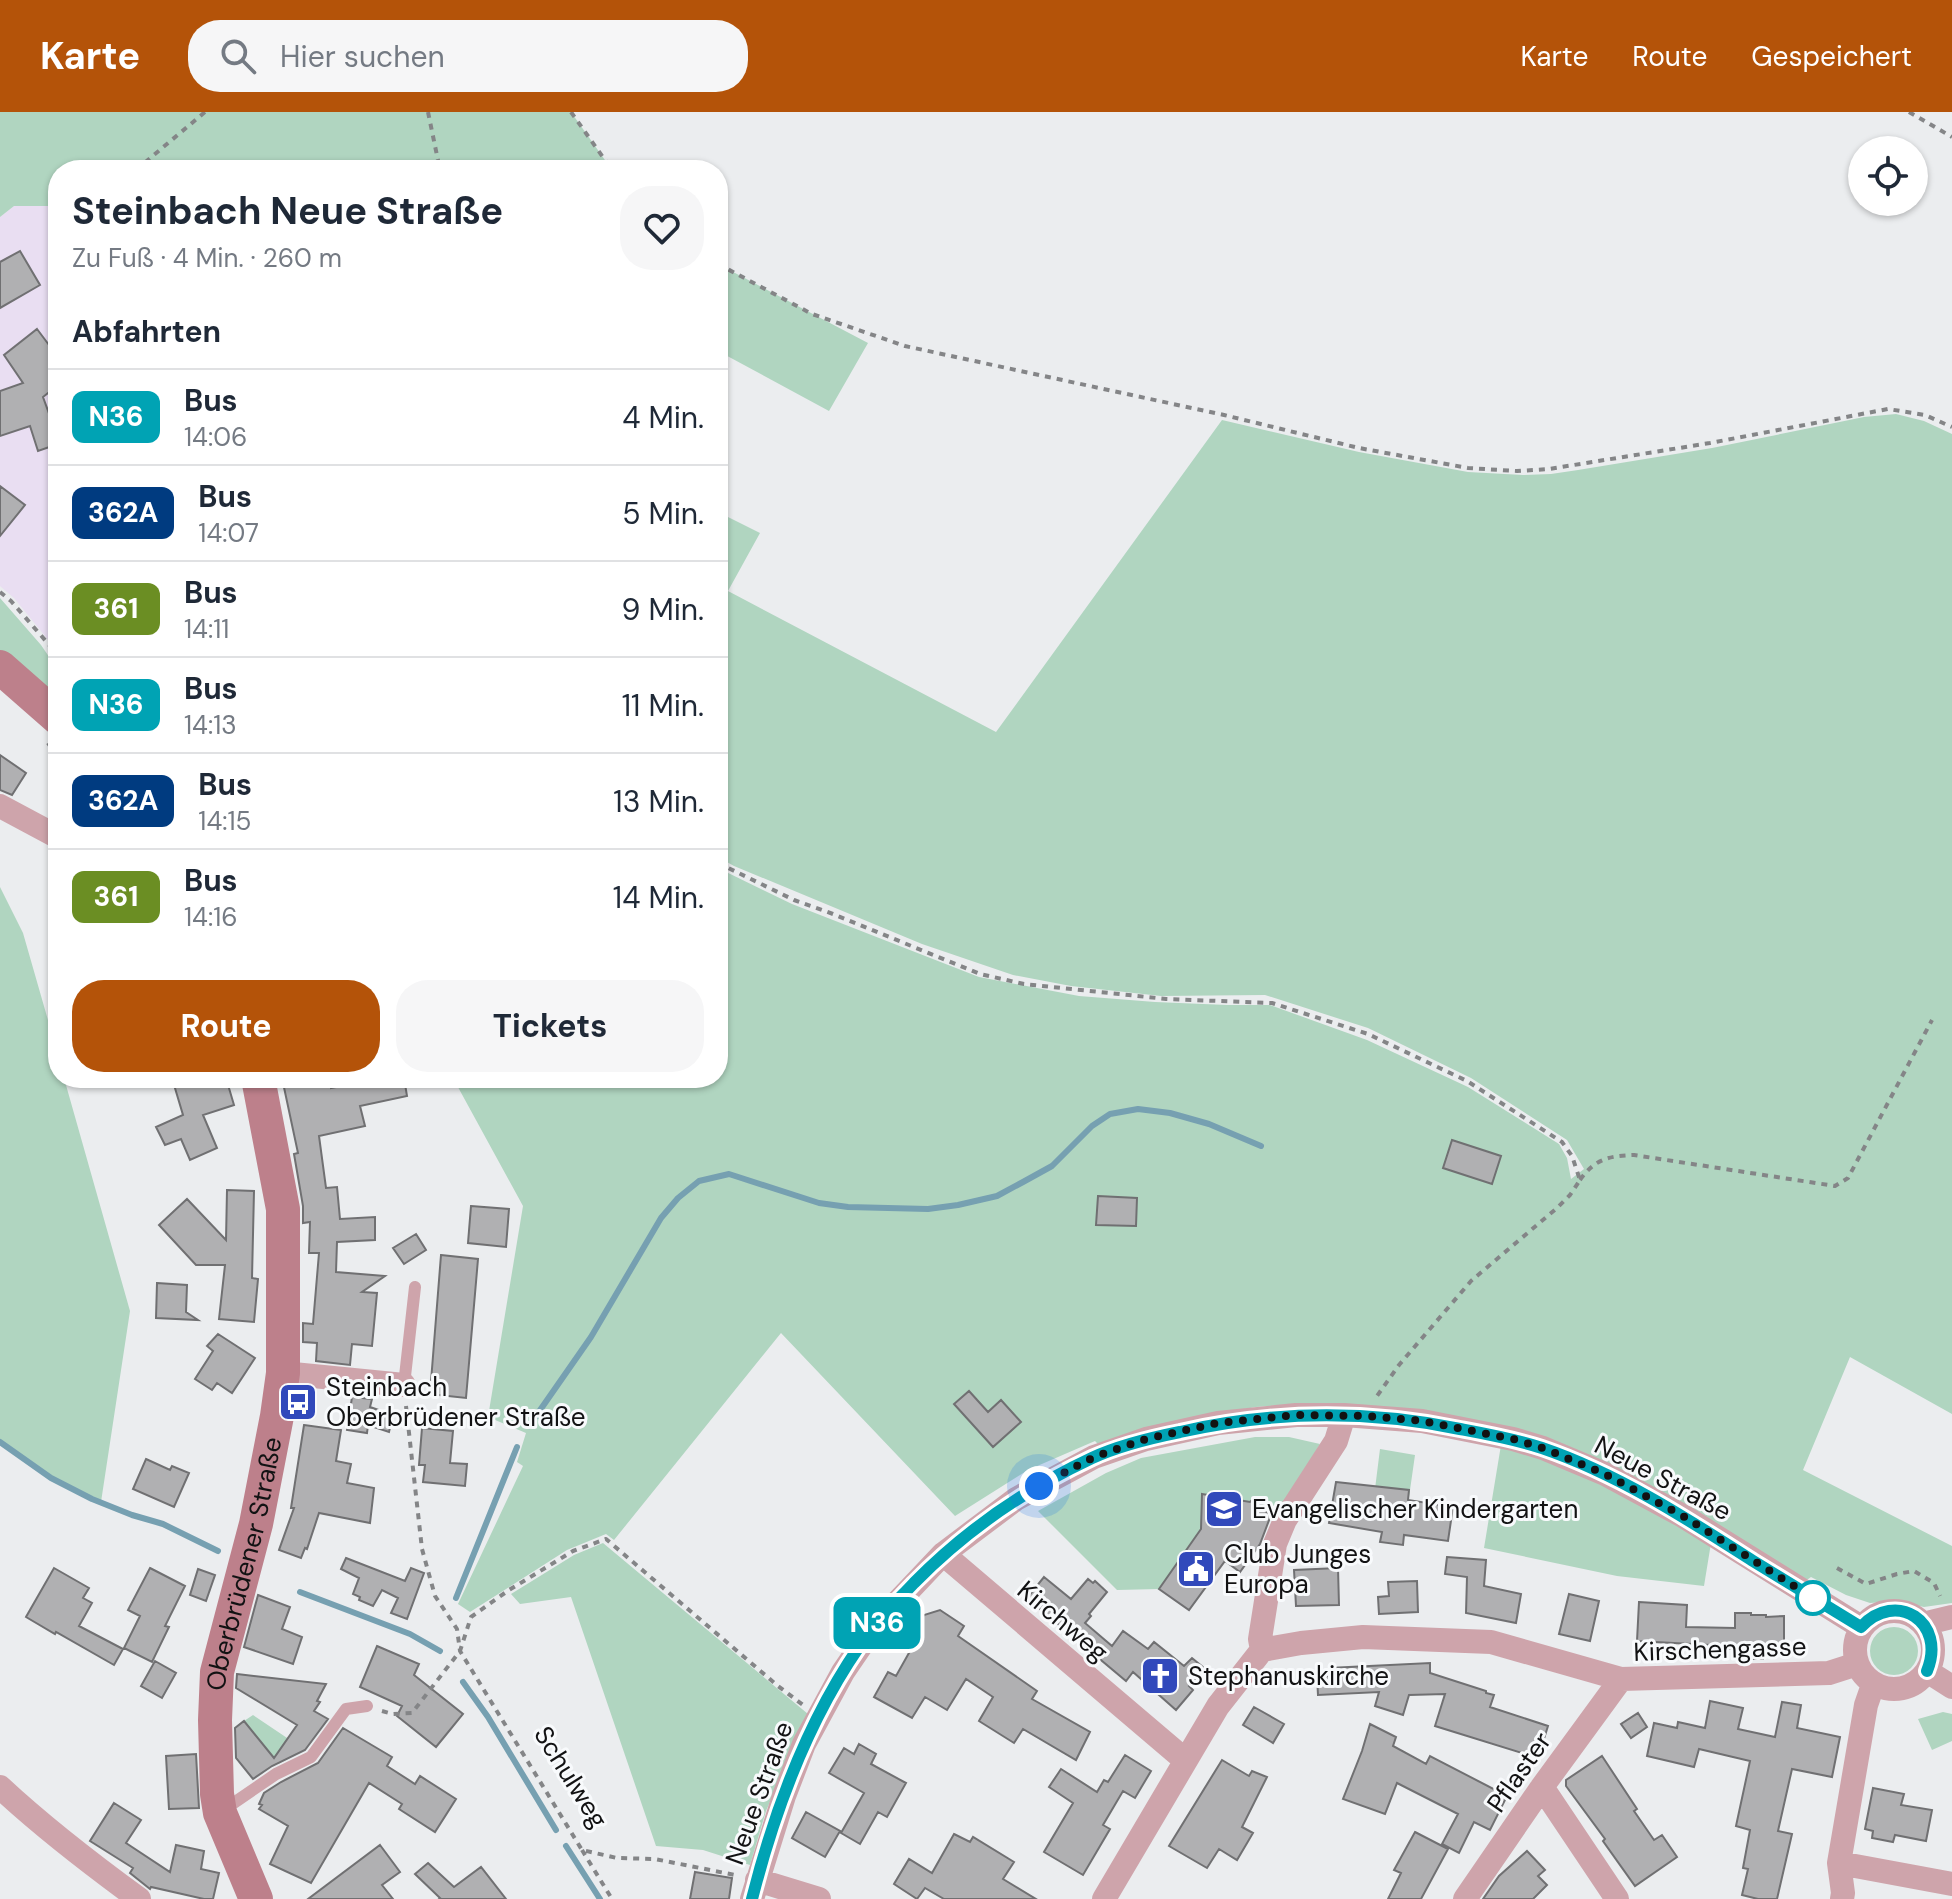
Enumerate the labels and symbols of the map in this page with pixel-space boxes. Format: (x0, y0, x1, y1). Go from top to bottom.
place label: Steinbach Oberbrüdener Straße (326, 1370, 586, 1434)
bus stop icon: Steinbach Oberbrüdener Straße (277, 1381, 319, 1423)
street label: Neue Straße (1589, 1428, 1737, 1528)
street label: Oberbrüdener Straße (199, 1434, 290, 1691)
your location (1019, 1466, 1059, 1506)
school or university icon: Evangelischer Kindergarten (1203, 1488, 1245, 1530)
place label: Evangelischer Kindergarten (1252, 1492, 1578, 1526)
place label: Club Junges Europa (1224, 1537, 1371, 1601)
public building icon: Club Junges Europa (1175, 1548, 1217, 1590)
street label: Kirchweg (1010, 1573, 1116, 1669)
unlabelled marker (1796, 1581, 1830, 1615)
line badge: N36 (831, 1597, 923, 1649)
street label: Kirschengasse (1633, 1629, 1807, 1669)
church icon: Stephanuskirche (1139, 1655, 1181, 1697)
place label: Stephanuskirche (1188, 1659, 1389, 1693)
street label: Neue Straße (717, 1717, 801, 1869)
street label: Schulweg (526, 1720, 616, 1834)
street label: Pflaster (1479, 1725, 1559, 1819)

